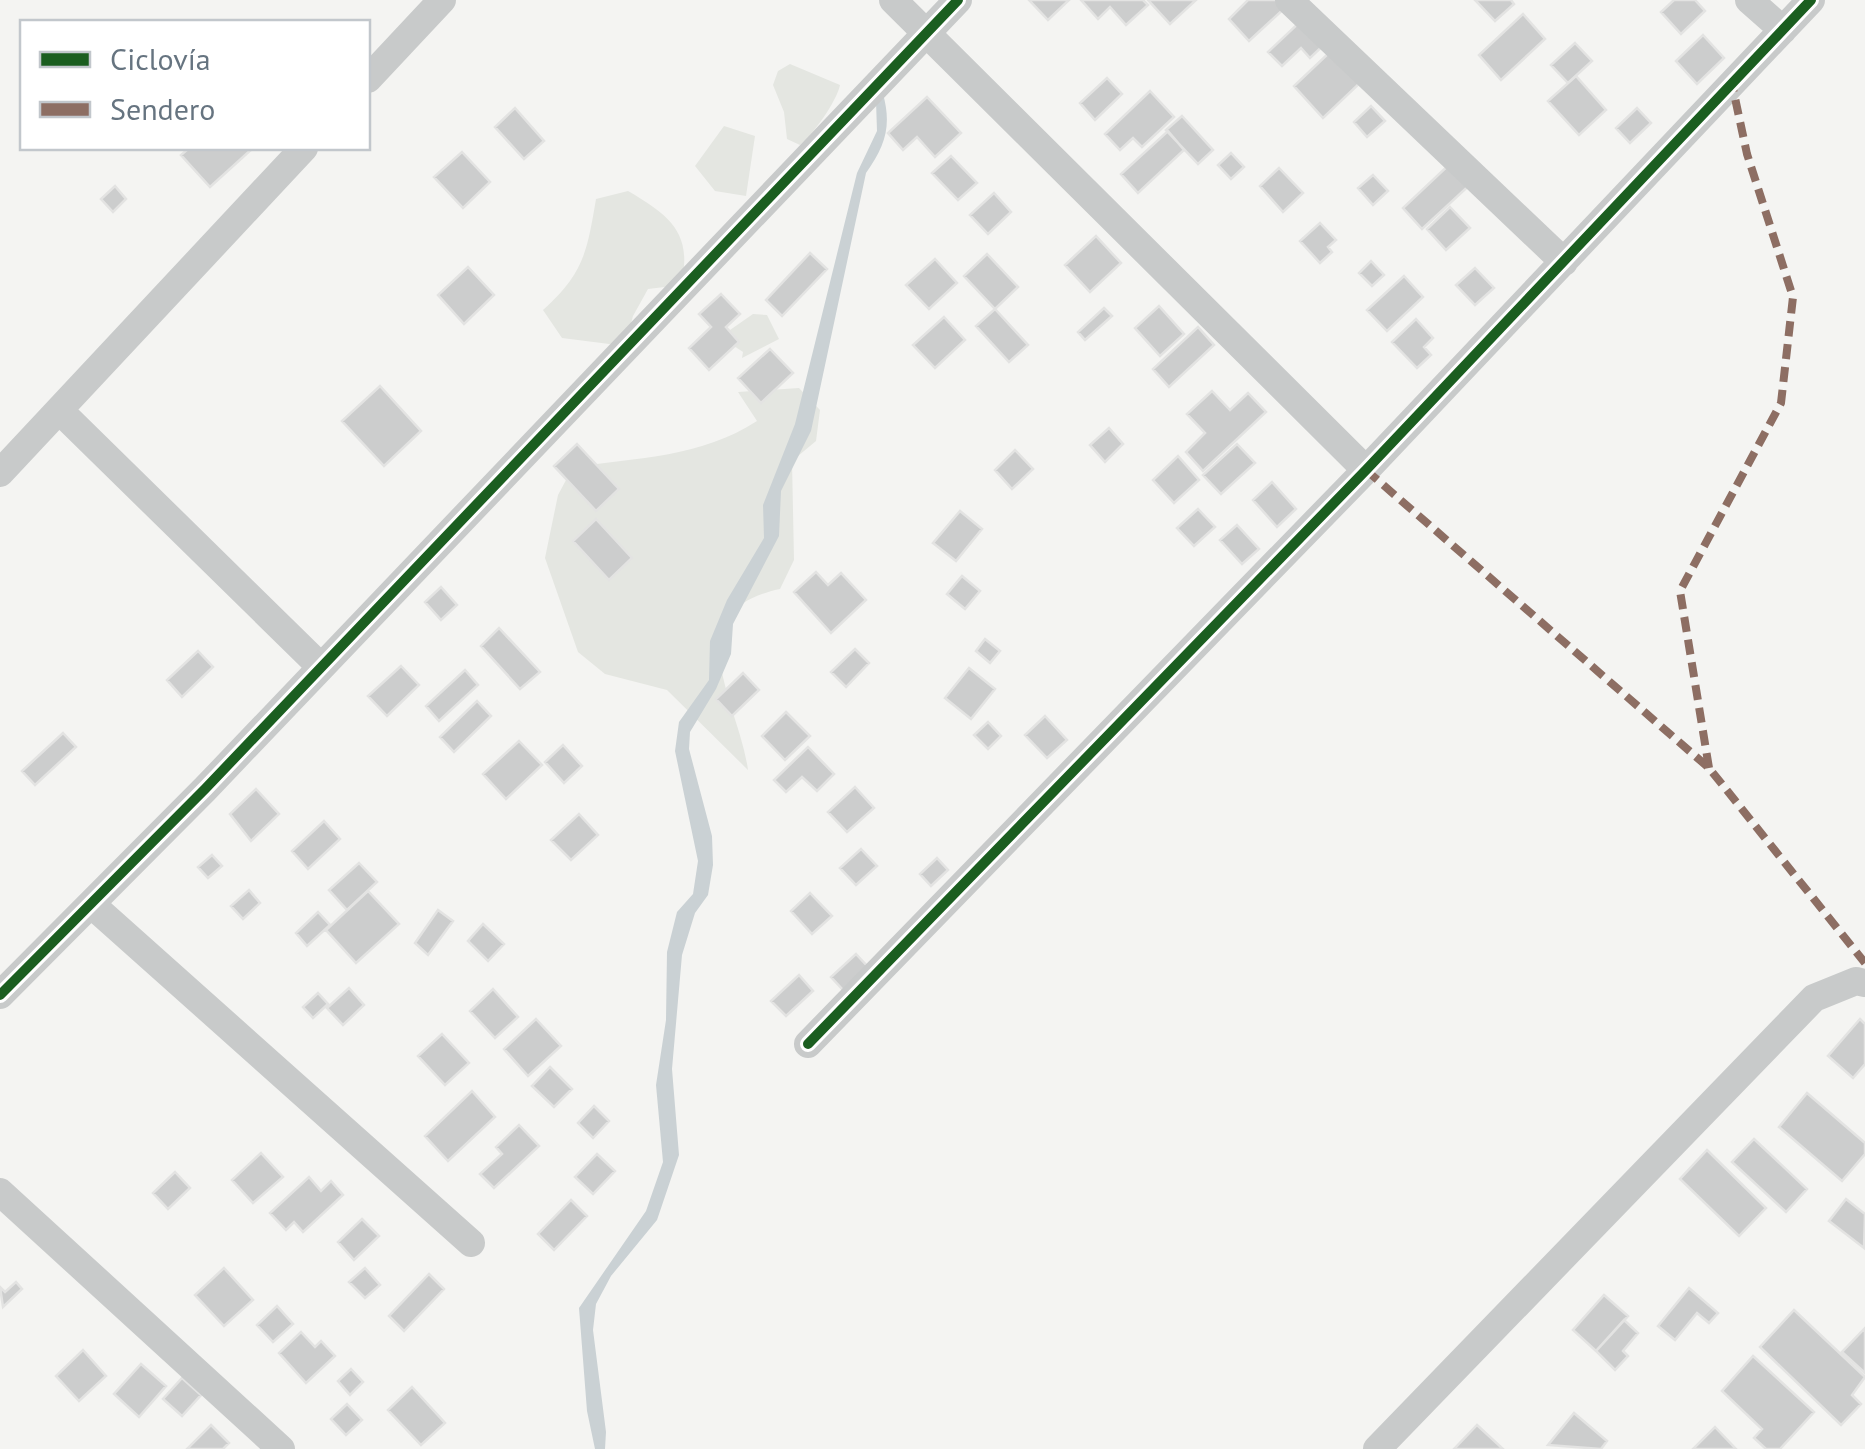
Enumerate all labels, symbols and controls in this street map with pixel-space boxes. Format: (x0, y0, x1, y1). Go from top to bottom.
legend (20, 20, 370, 150)
text: Ciclovía (110, 39, 211, 78)
text: Sendero (110, 89, 215, 128)

